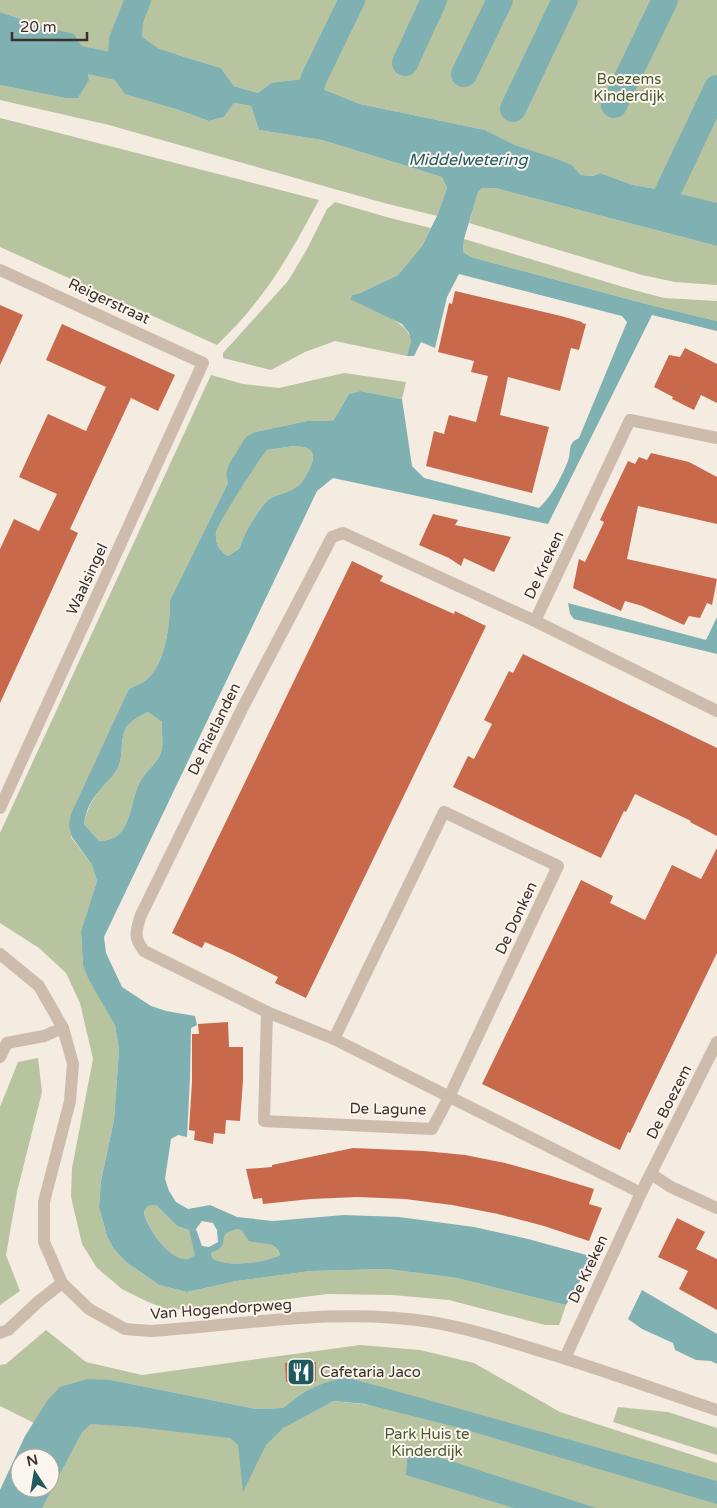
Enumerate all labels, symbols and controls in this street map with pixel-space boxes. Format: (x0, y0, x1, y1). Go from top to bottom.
scale bar (12, 10, 88, 42)
text: 20 m (20, 18, 57, 36)
park label: Boezems Kinderdijk (593, 70, 665, 105)
water label: Middelwetering (408, 150, 528, 170)
street label: Reigerstraat (65, 274, 153, 328)
street label: De Kreken (520, 528, 568, 602)
street label: Waalsingel (63, 540, 111, 618)
street label: De Rietlanden (184, 680, 244, 778)
street label: De Donken (491, 879, 541, 957)
street label: De Boezem (643, 1062, 695, 1142)
street label: De Lagune (350, 1099, 426, 1119)
street label: De Kreken (564, 1232, 612, 1306)
street label: Van Hogendorpweg (150, 1295, 292, 1323)
restaurant icon: Cafetaria Jaco (286, 1357, 316, 1387)
place label: Cafetaria Jaco (320, 1363, 421, 1381)
park label: Park Huis te Kinderdijk (384, 1425, 470, 1460)
north arrow (10, 1448, 60, 1498)
text: N (25, 1451, 40, 1470)

